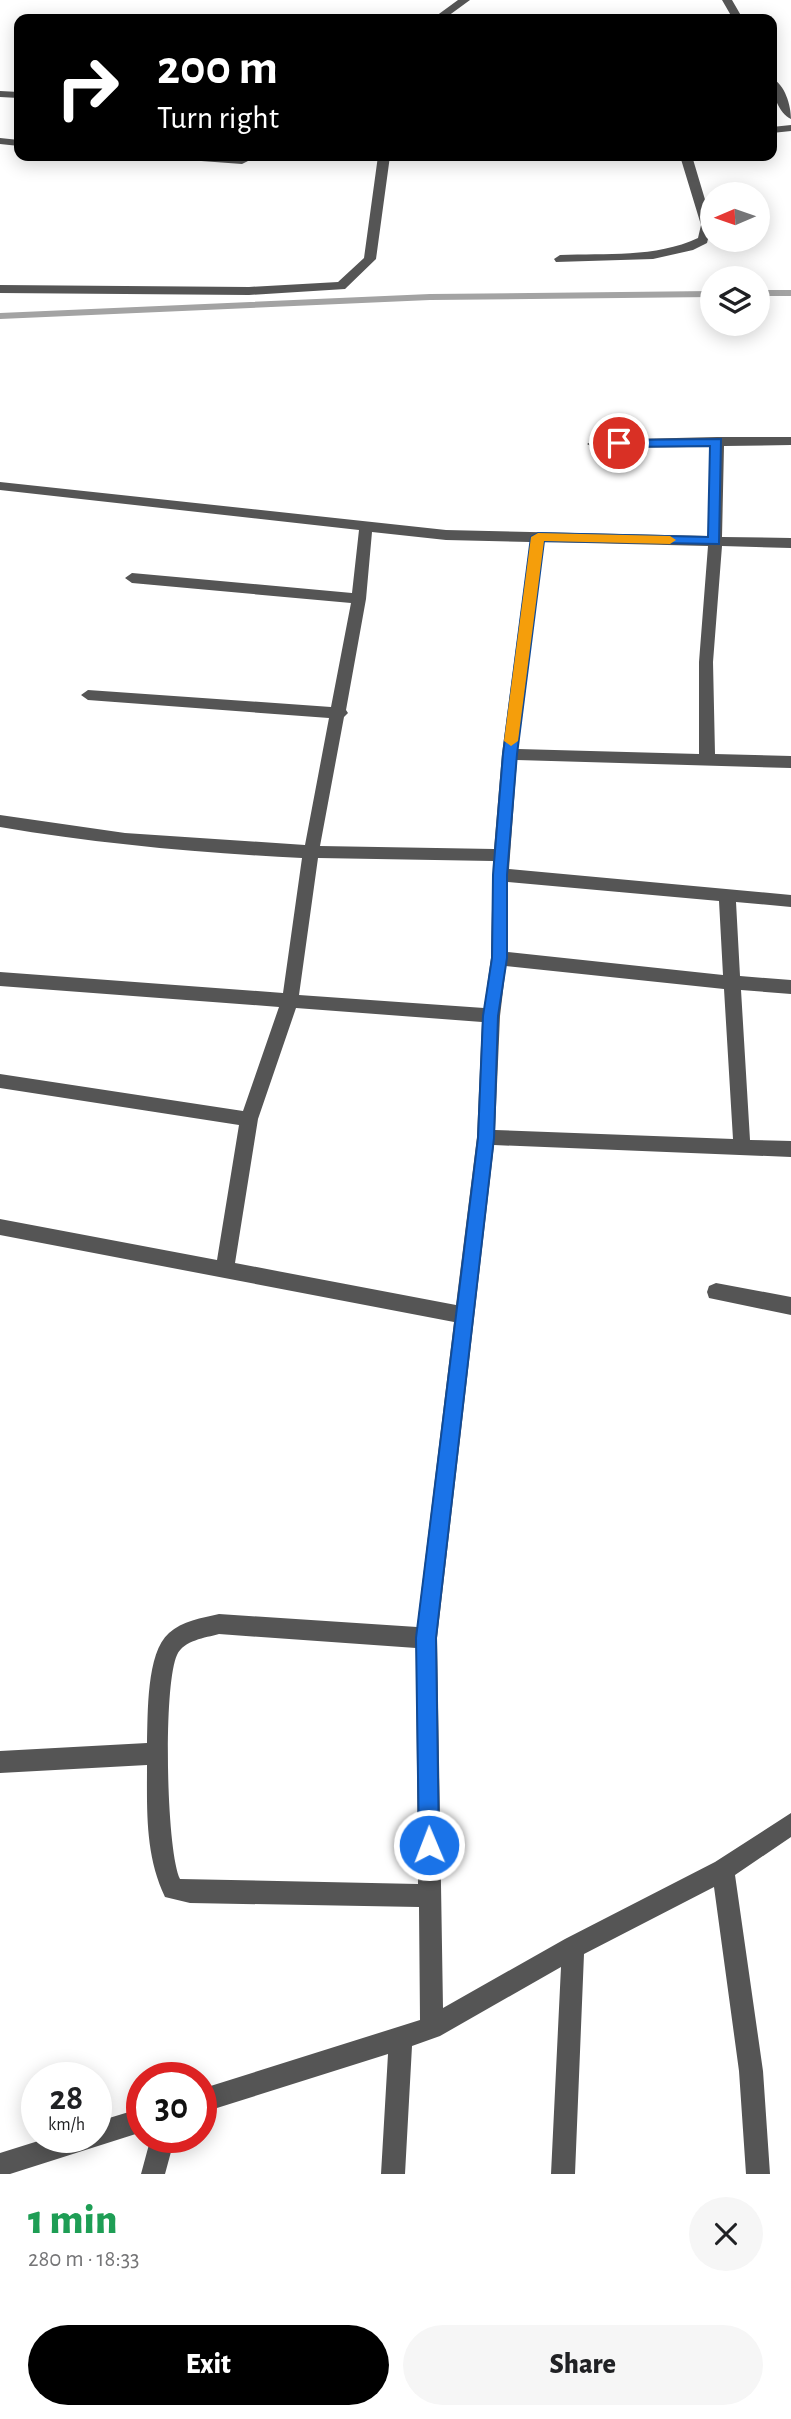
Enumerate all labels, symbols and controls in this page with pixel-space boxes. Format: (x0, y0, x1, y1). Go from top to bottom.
icon: right (42, 42, 133, 133)
text: 200 m (157, 44, 278, 93)
text: Turn right (157, 102, 279, 134)
north arrow (700, 182, 770, 252)
map controls (700, 182, 770, 336)
button: layers (700, 266, 770, 336)
pin (589, 413, 649, 473)
icon: arrive (600, 424, 638, 462)
position arrow (392, 1808, 466, 1882)
speed limit sign: 30 (126, 2062, 217, 2153)
text: 28 (50, 2081, 83, 2116)
text: km/h (48, 2116, 85, 2134)
button: close (689, 2197, 763, 2271)
text: 1 min (28, 2199, 117, 2241)
text: 280 m · 18:33 (28, 2248, 140, 2271)
button: Exit (28, 2325, 389, 2405)
button: Share (403, 2325, 763, 2405)

